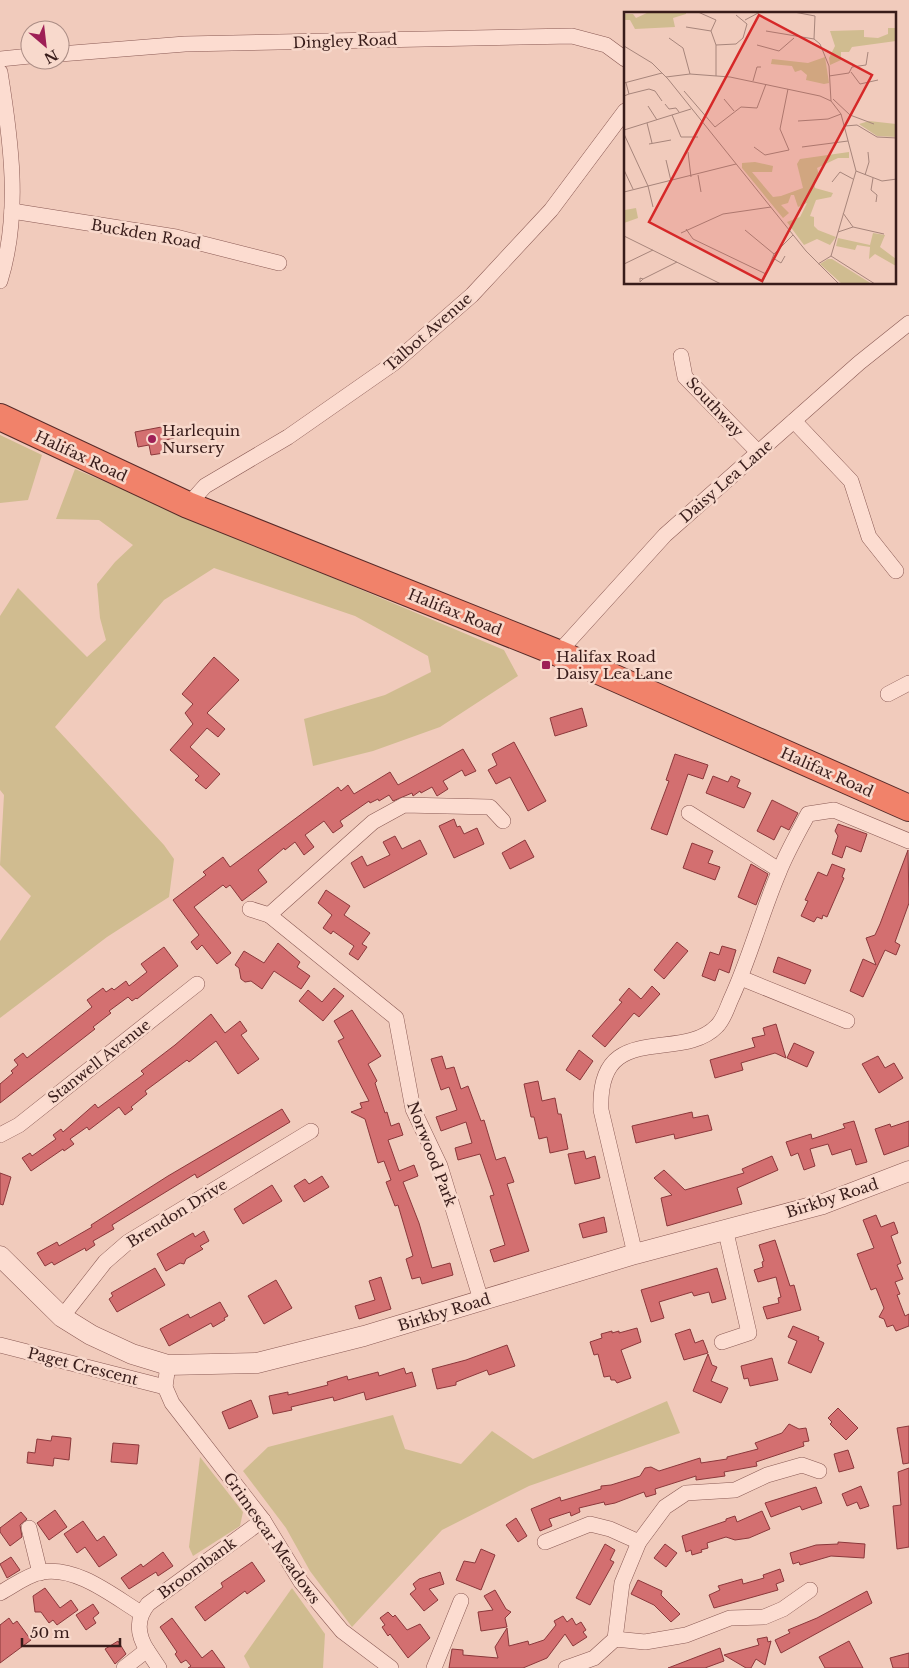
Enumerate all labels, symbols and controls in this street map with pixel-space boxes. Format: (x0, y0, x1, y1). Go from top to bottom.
inset map (624, 12, 896, 285)
north arrow (20, 20, 70, 70)
street label: Dingley Road (293, 30, 397, 52)
text: N (41, 45, 61, 68)
street label: Buckden Road (89, 215, 203, 253)
street label: Talbot Avenue (380, 289, 476, 375)
street label: Southway (682, 373, 748, 441)
place label: Harlequin Nursery (162, 421, 240, 457)
street label: Halifax Road (32, 426, 130, 486)
marker: Harlequin Nursery (146, 433, 158, 445)
street label: Daisy Lea Lane (676, 436, 776, 526)
street label: Halifax Road (405, 584, 505, 640)
place label: Halifax Road Daisy Lea Lane (556, 647, 673, 683)
marker: Halifax Road Daisy Lea Lane (540, 659, 552, 671)
street label: Halifax Road (778, 743, 876, 801)
street label: Stanwell Avenue (44, 1015, 154, 1107)
street label: Norwood Park (403, 1099, 461, 1210)
street label: Birkby Road (783, 1174, 881, 1222)
street label: Brendon Drive (123, 1175, 231, 1251)
street label: Birkby Road (395, 1289, 493, 1335)
street label: Paget Crescent (26, 1343, 140, 1389)
street label: Grimescar Meadows (219, 1469, 325, 1608)
street label: Broombank (154, 1533, 240, 1603)
scale bar (22, 1616, 120, 1648)
text: 50 m (30, 1623, 70, 1642)

